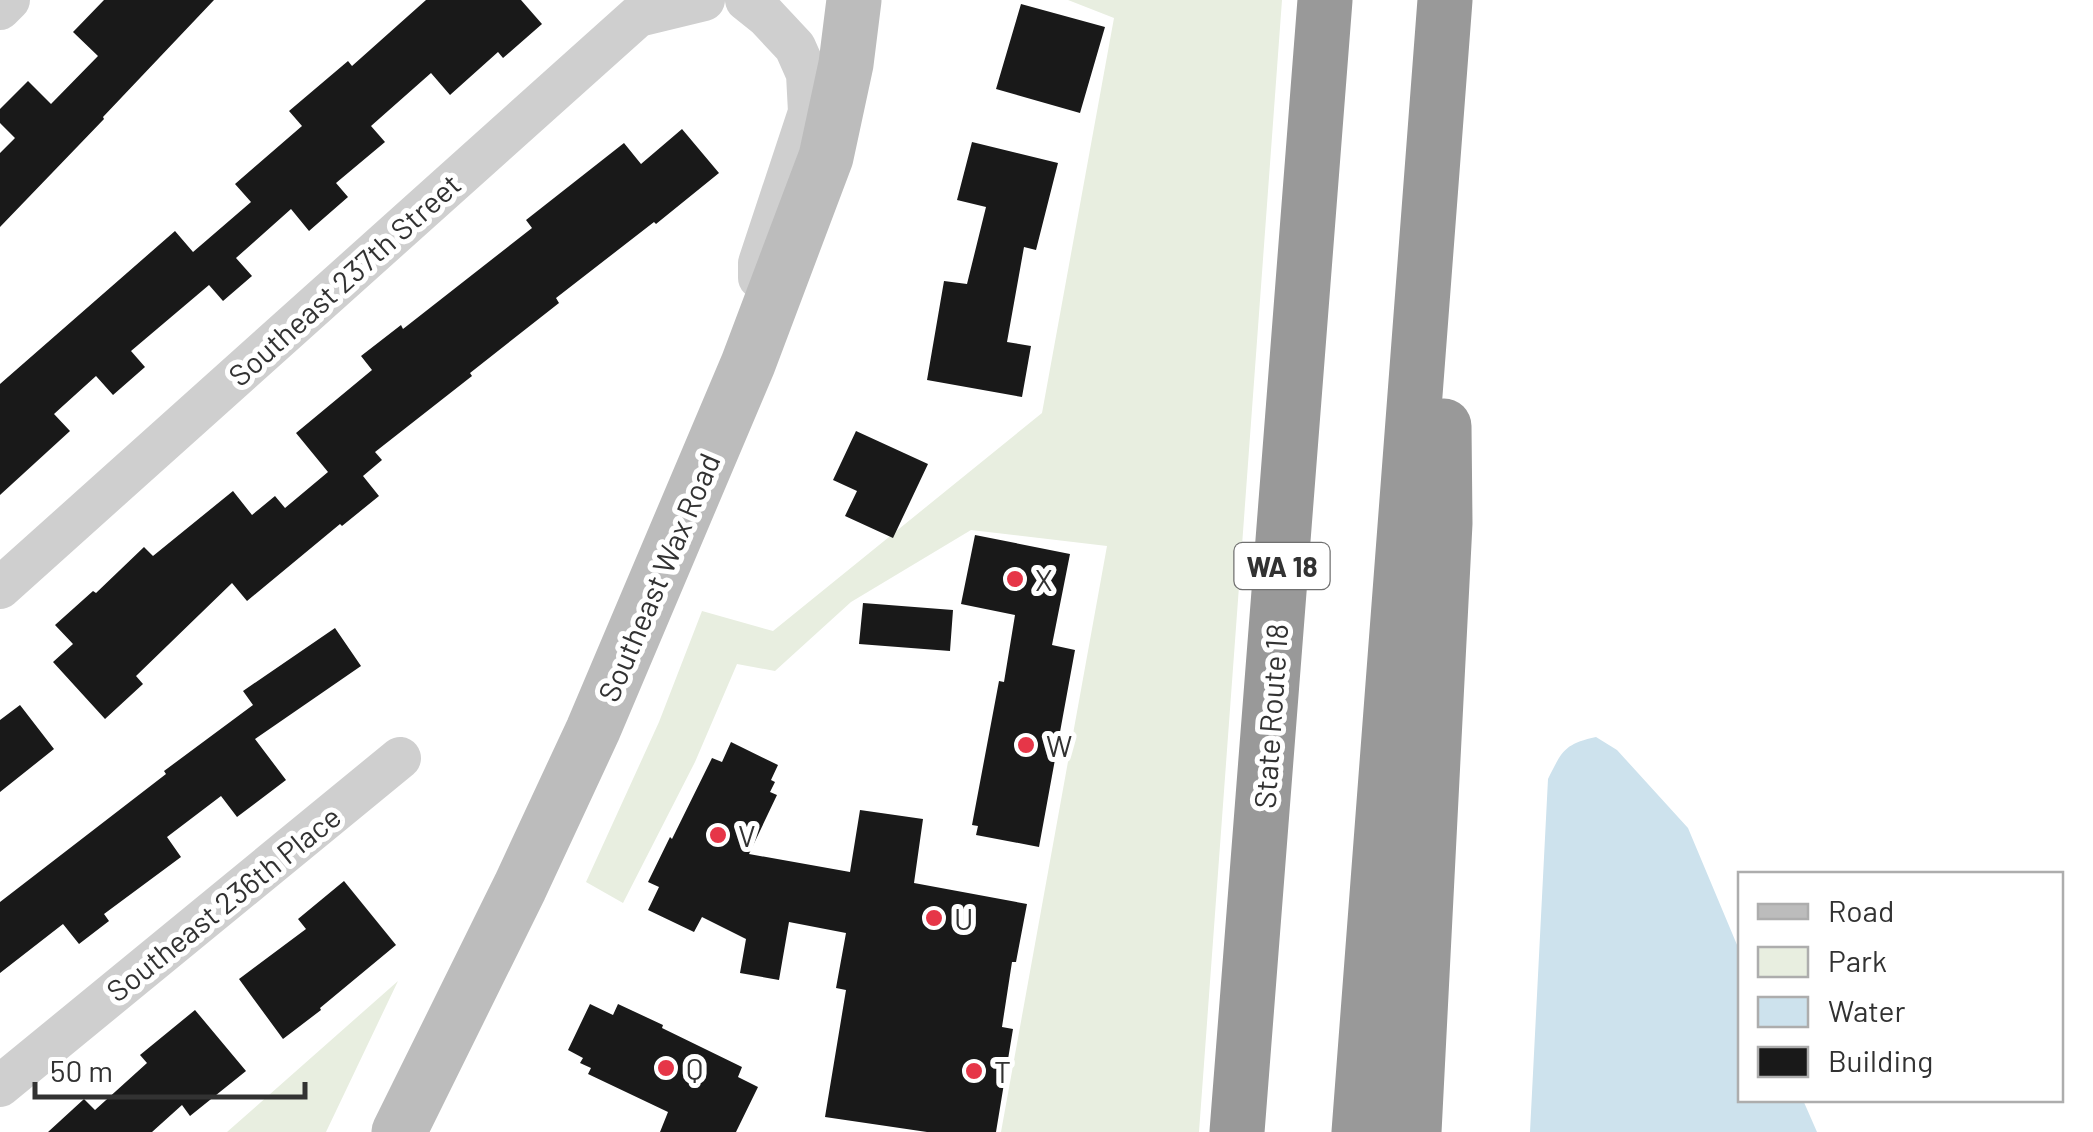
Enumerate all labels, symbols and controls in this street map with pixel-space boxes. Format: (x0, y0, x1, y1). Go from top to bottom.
street label: Southeast 237th Street (221, 165, 467, 393)
street label: Southeast Wax Road (589, 447, 727, 707)
road number: WA 18 (1234, 543, 1330, 589)
place label: X (1035, 561, 1053, 597)
marker: X (1004, 568, 1026, 590)
street label: State Route 18 (1246, 622, 1294, 810)
place label: W (1046, 727, 1072, 763)
marker: W (1015, 734, 1037, 756)
street label: Southeast 236th Place (99, 798, 347, 1008)
place label: V (738, 817, 756, 853)
marker: V (707, 824, 729, 846)
legend (1738, 872, 2063, 1102)
text: Road (1828, 892, 1894, 928)
place label: U (954, 900, 973, 936)
marker: U (923, 907, 945, 929)
text: Park (1828, 942, 1887, 978)
text: Water (1828, 992, 1906, 1028)
scale bar (35, 1037, 305, 1099)
text: Building (1828, 1042, 1933, 1078)
place label: Q (686, 1050, 703, 1086)
text: 50 m (50, 1052, 113, 1088)
place label: T (994, 1053, 1011, 1089)
marker: Q (655, 1057, 677, 1079)
marker: T (963, 1060, 985, 1082)

